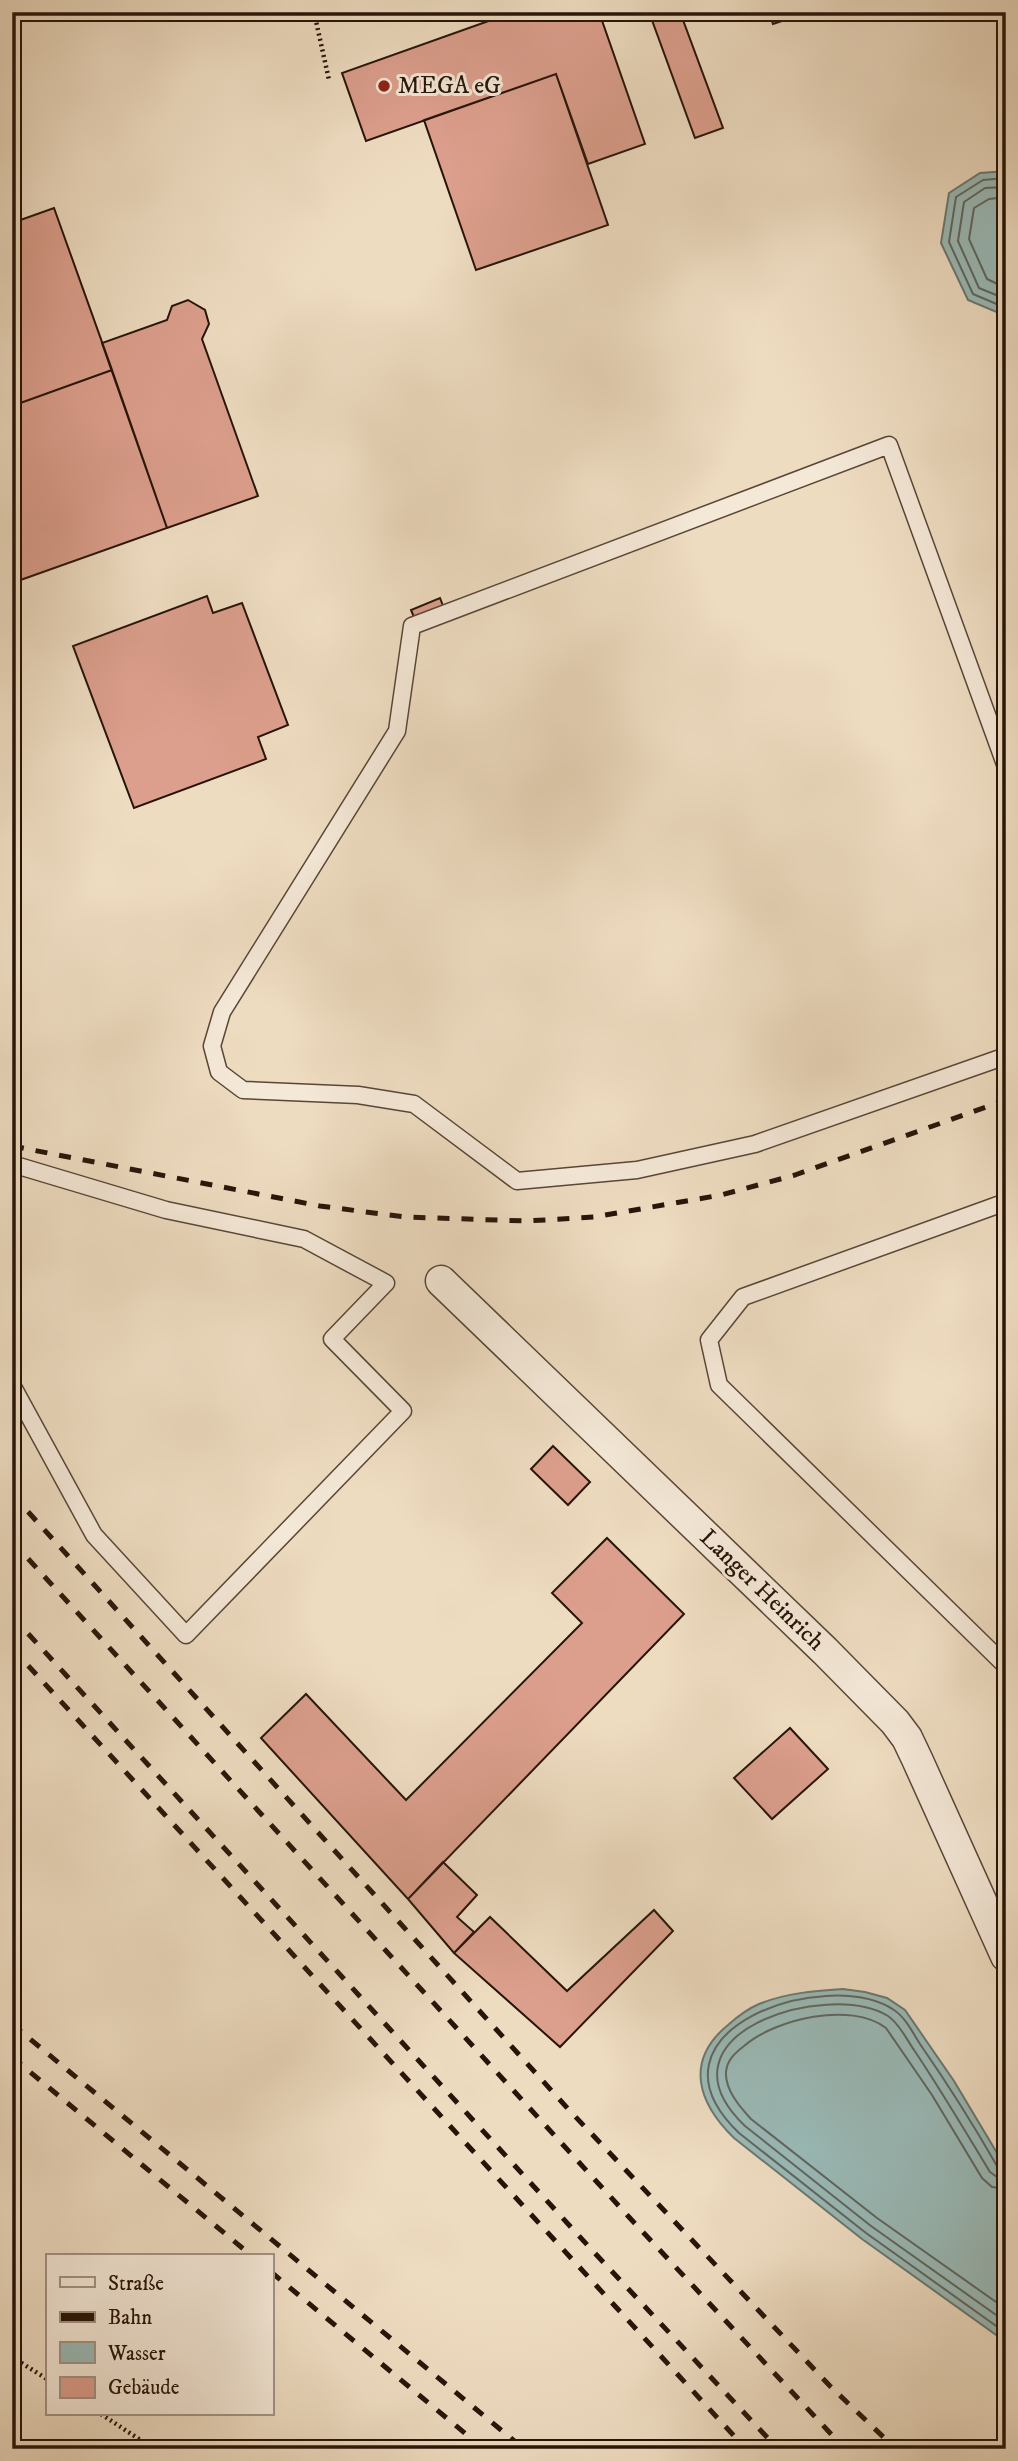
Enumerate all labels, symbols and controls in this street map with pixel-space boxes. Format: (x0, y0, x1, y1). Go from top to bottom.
place label: MEGA eG (398, 71, 501, 101)
marker: MEGA eG (376, 78, 392, 94)
street label: Langer Heinrich (693, 1523, 831, 1657)
legend (46, 2254, 273, 2416)
text: Straße (108, 2271, 164, 2297)
text: Bahn (108, 2305, 152, 2331)
text: Wasser (107, 2341, 166, 2367)
text: Gebäude (108, 2375, 180, 2401)

